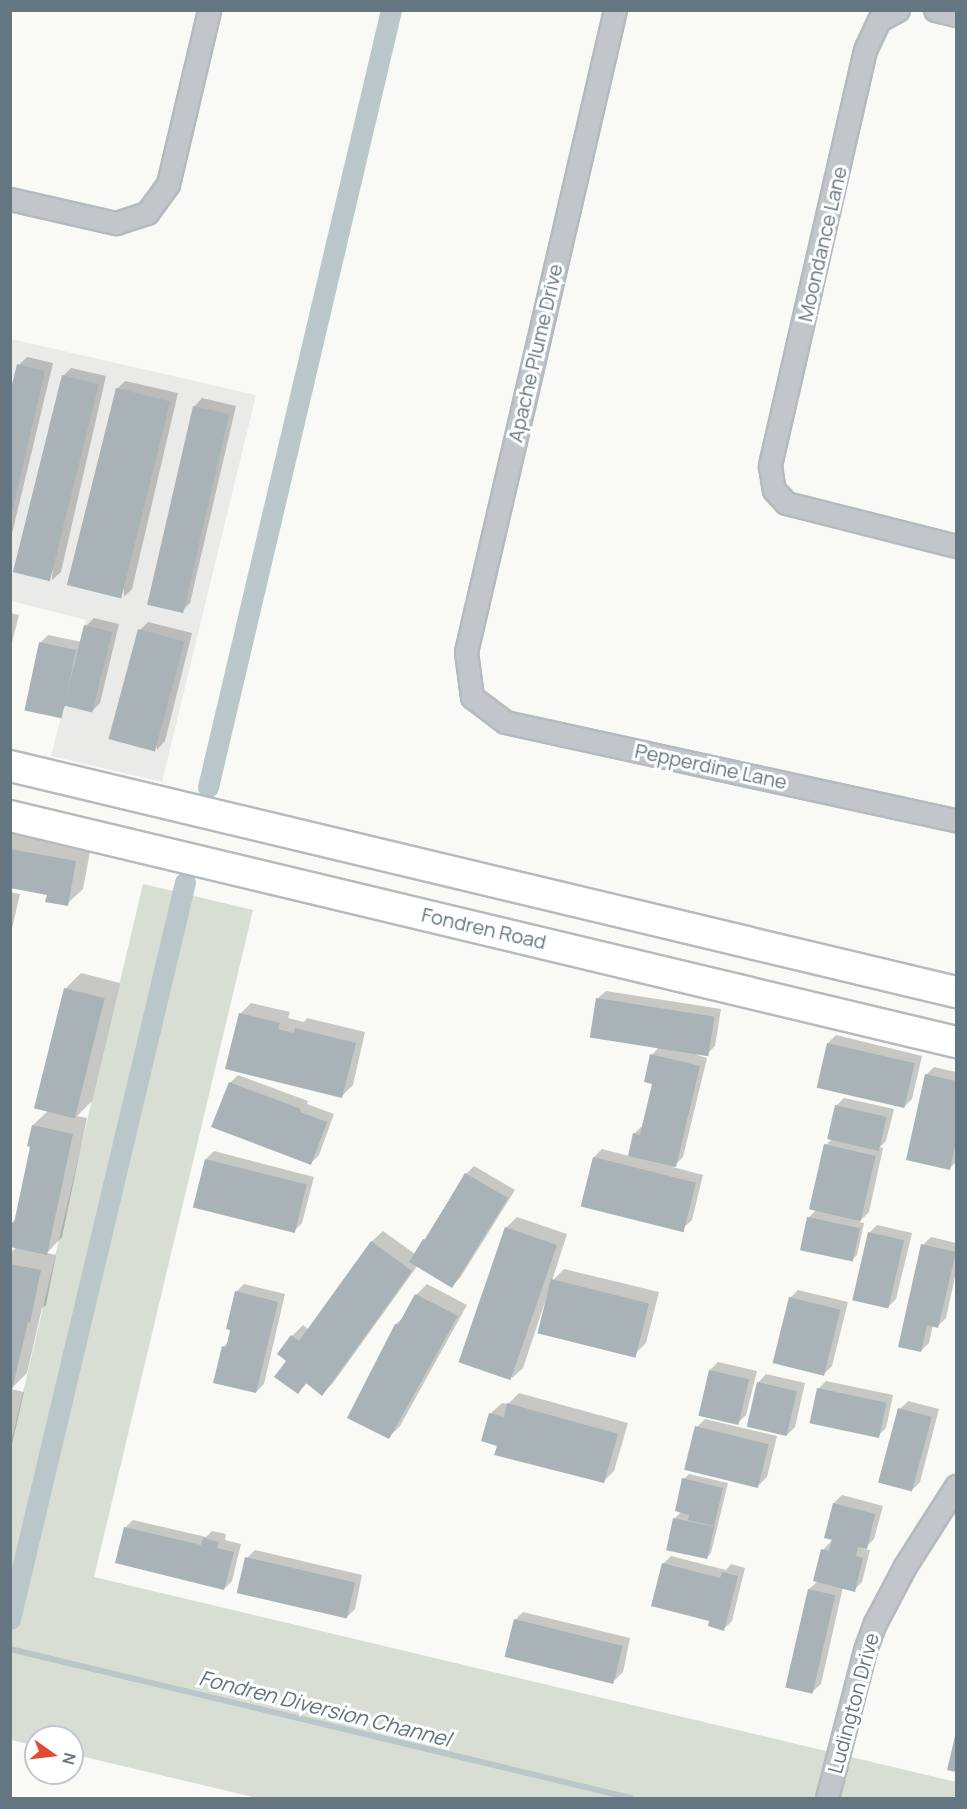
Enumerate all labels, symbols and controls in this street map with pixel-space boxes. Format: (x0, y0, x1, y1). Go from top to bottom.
street label: Moondance Lane (792, 164, 852, 324)
street label: Apache Plume Drive (503, 262, 567, 444)
street label: Pepperdine Lane (633, 738, 789, 794)
street label: Fondren Road (419, 902, 549, 954)
street label: Ludington Drive (823, 1630, 883, 1776)
water label: Fondren Diversion Channel (197, 1665, 453, 1751)
north arrow (24, 1725, 84, 1785)
text: N (57, 1751, 82, 1767)

